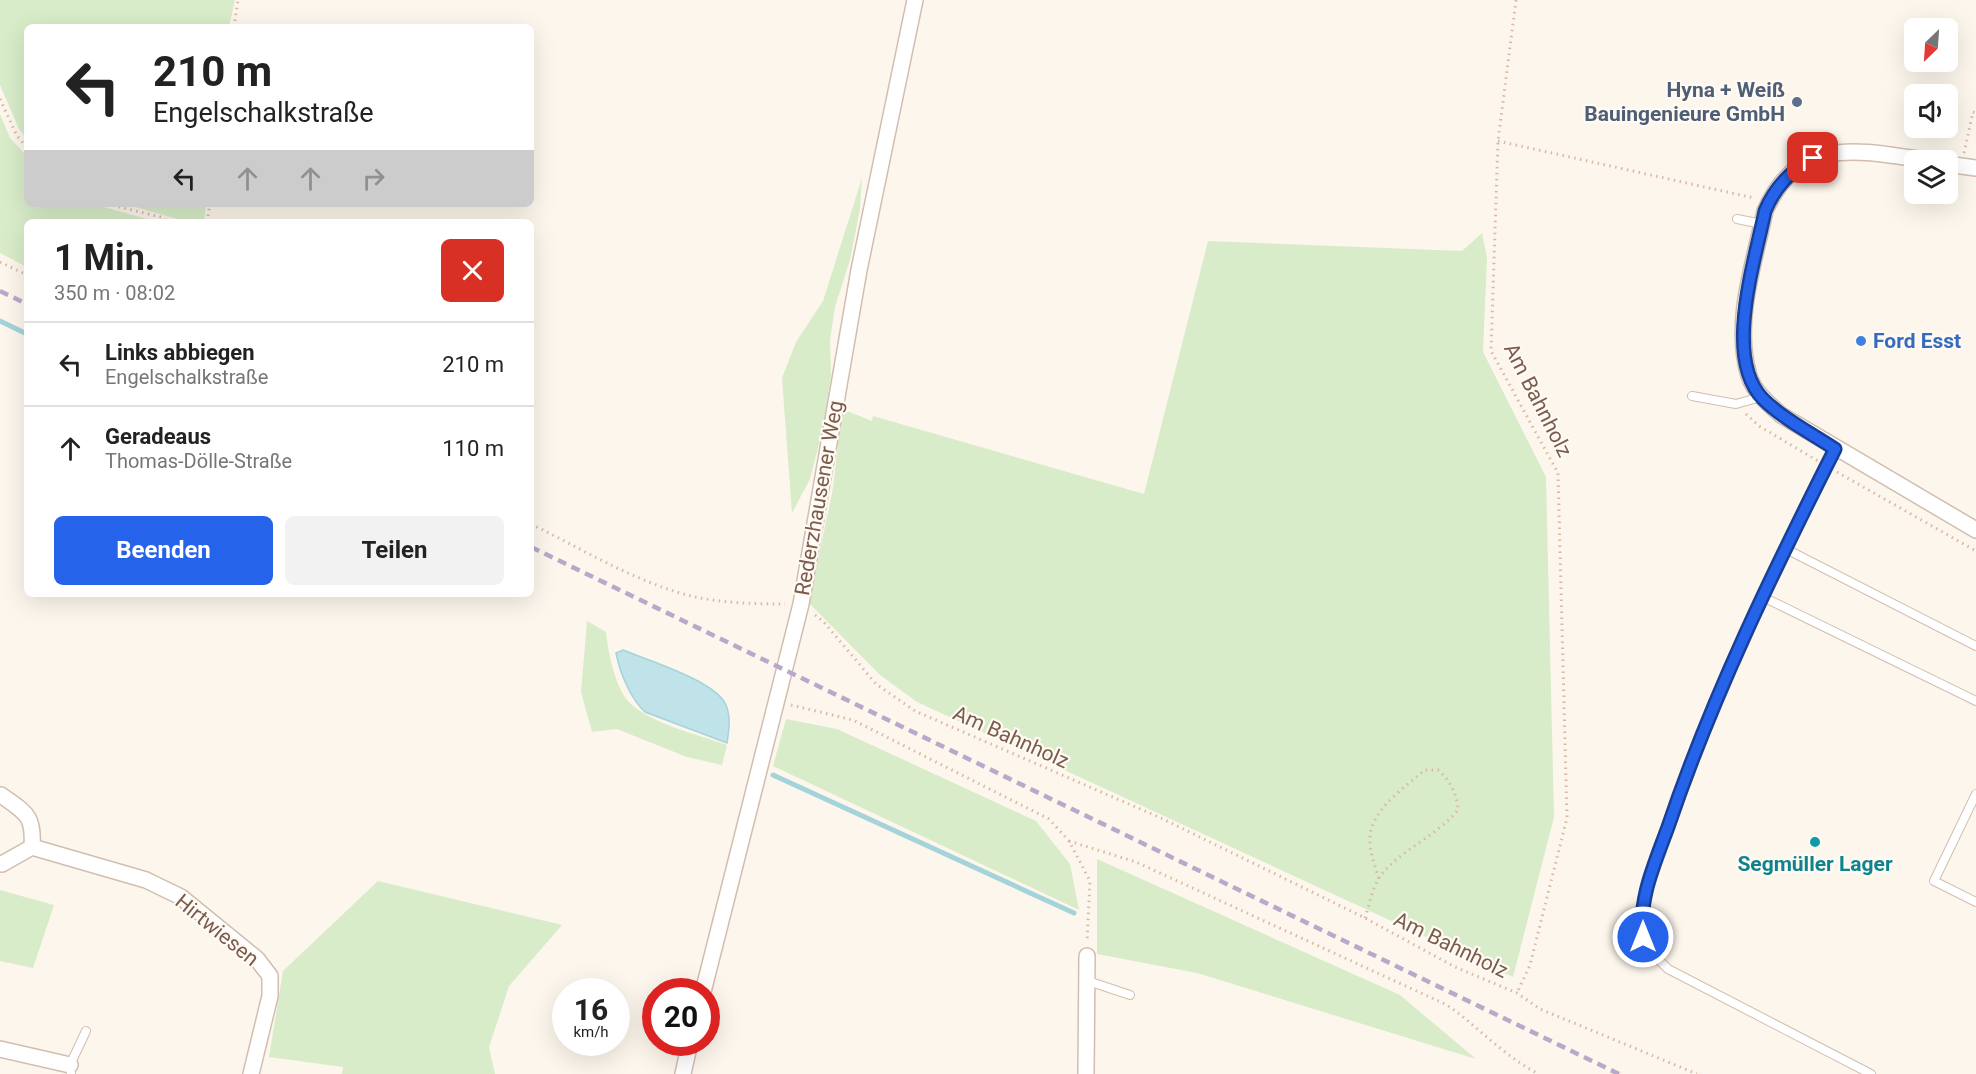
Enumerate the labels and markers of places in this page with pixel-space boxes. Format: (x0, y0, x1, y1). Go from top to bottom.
place label: Hyna + Weiß Bauingenieure GmbH (1584, 78, 1785, 126)
marker: Hyna + Weiß Bauingenieure GmbH (1790, 95, 1804, 109)
pin (1787, 132, 1838, 183)
place label: Ford Esst (1873, 329, 1961, 353)
marker: Ford Esst (1854, 334, 1868, 348)
marker: Segmüller Lager (1808, 835, 1822, 849)
place label: Segmüller Lager (1737, 852, 1893, 876)

